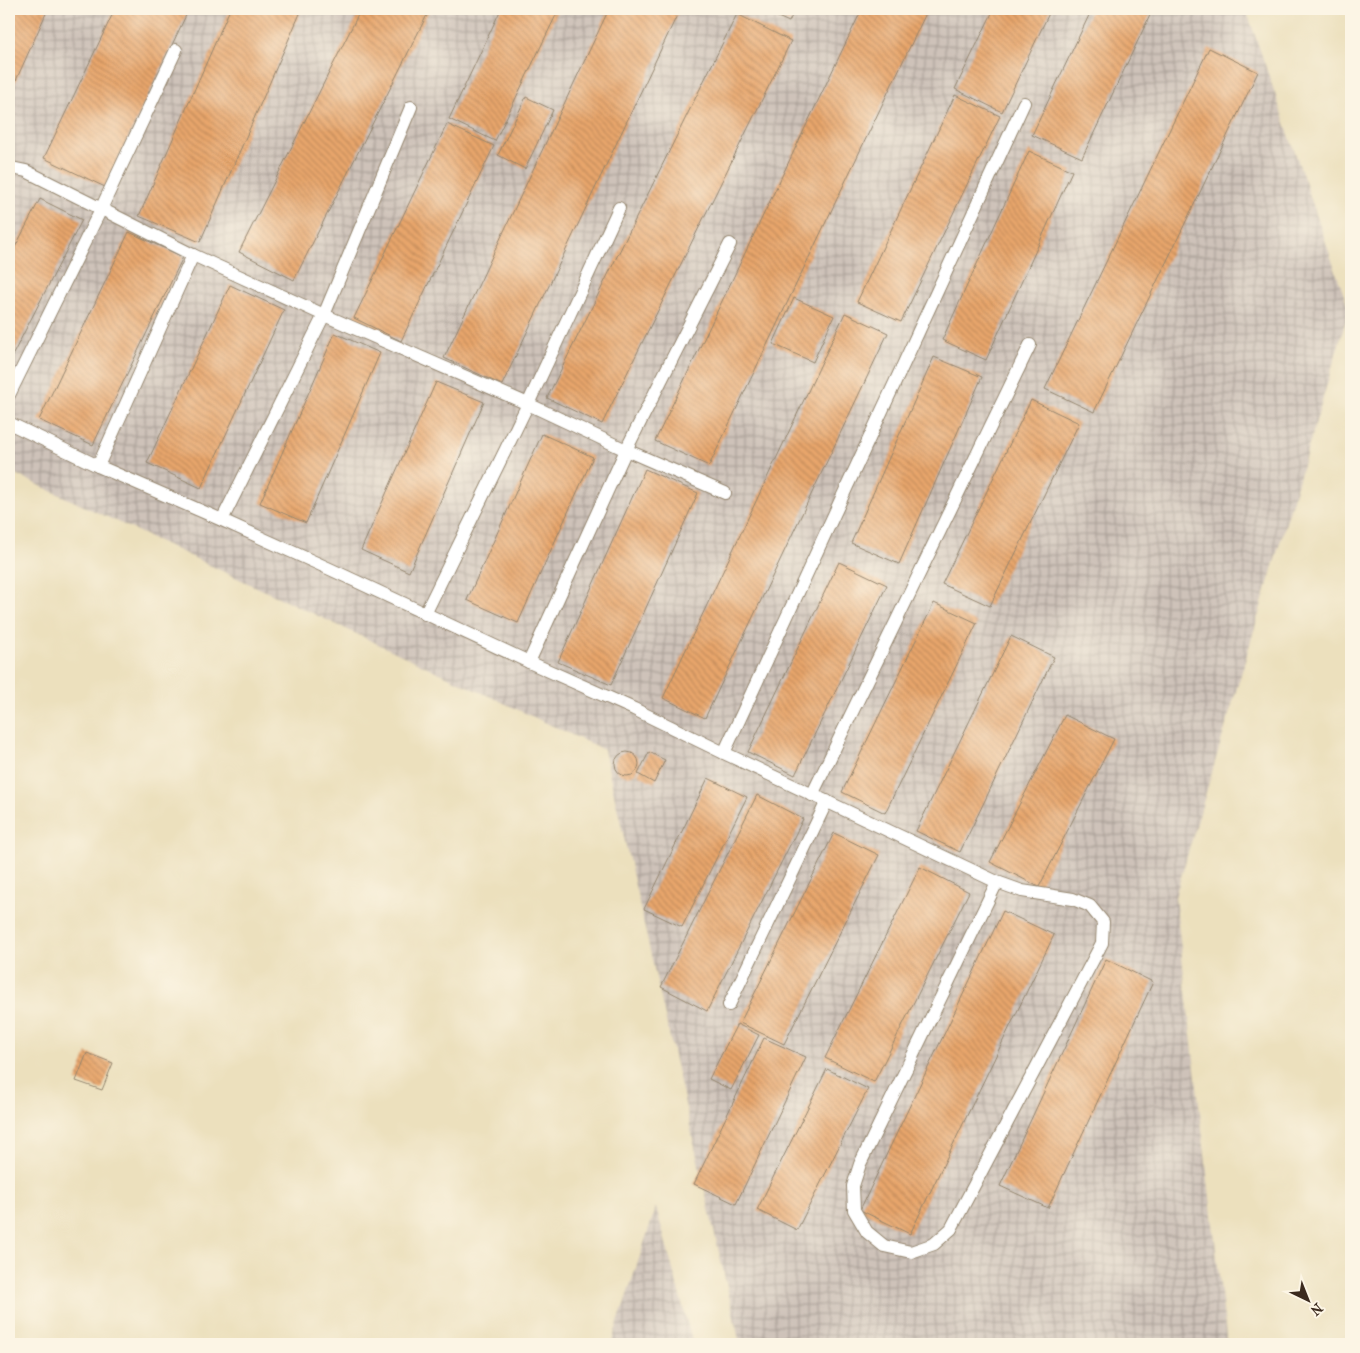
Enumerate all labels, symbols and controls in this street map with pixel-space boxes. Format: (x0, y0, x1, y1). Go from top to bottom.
north arrow (1282, 1276, 1332, 1326)
text: N (1307, 1299, 1326, 1319)

